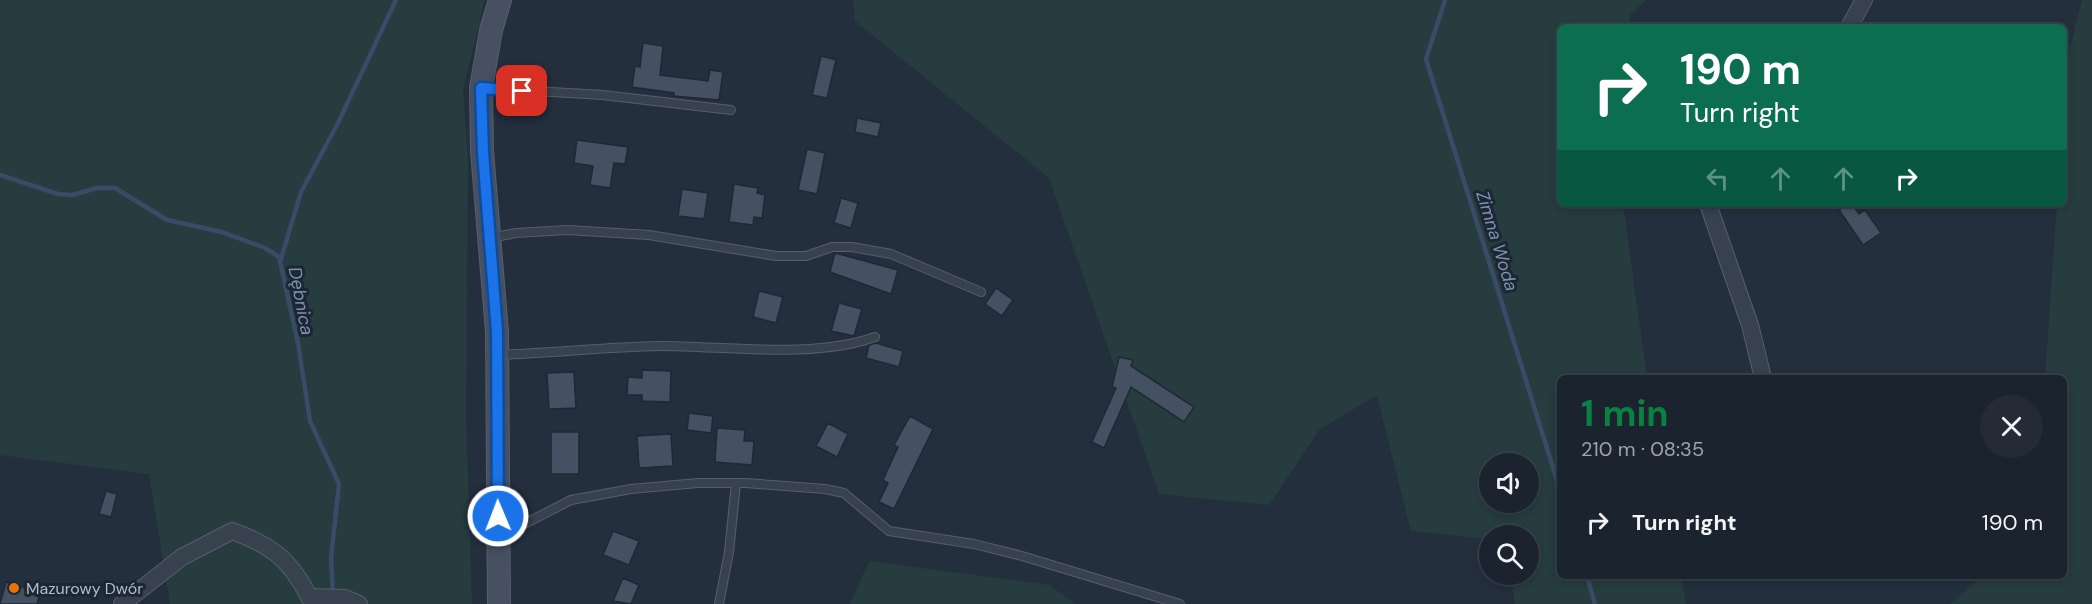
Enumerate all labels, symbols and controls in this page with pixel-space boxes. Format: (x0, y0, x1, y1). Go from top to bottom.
text: 190 m (1680, 42, 1801, 97)
icon: right (1581, 48, 1659, 126)
pin (496, 65, 547, 116)
icon: arrive (505, 74, 538, 107)
text: Turn right (1680, 95, 1800, 130)
icon: left (1701, 162, 1734, 195)
icon: ahead (1764, 162, 1797, 195)
icon: ahead (1827, 162, 1860, 195)
icon: right (1890, 162, 1923, 195)
water label: Zimna Woda (1470, 188, 1524, 294)
water label: Dębnica (283, 265, 319, 337)
text: 1 min (1581, 390, 1669, 437)
button: close (1980, 395, 2043, 458)
text: 210 m · 08:35 (1581, 436, 1704, 462)
map controls (1479, 453, 1539, 585)
button: sound (1479, 453, 1539, 513)
position arrow (466, 484, 530, 548)
icon: right (1581, 506, 1614, 539)
text: Turn right (1632, 508, 1737, 537)
text: 190 m (1982, 508, 2043, 537)
button: search (1479, 525, 1539, 585)
place label: Mazurowy Dwór (26, 578, 143, 599)
marker: Mazurowy Dwór (7, 581, 21, 595)

